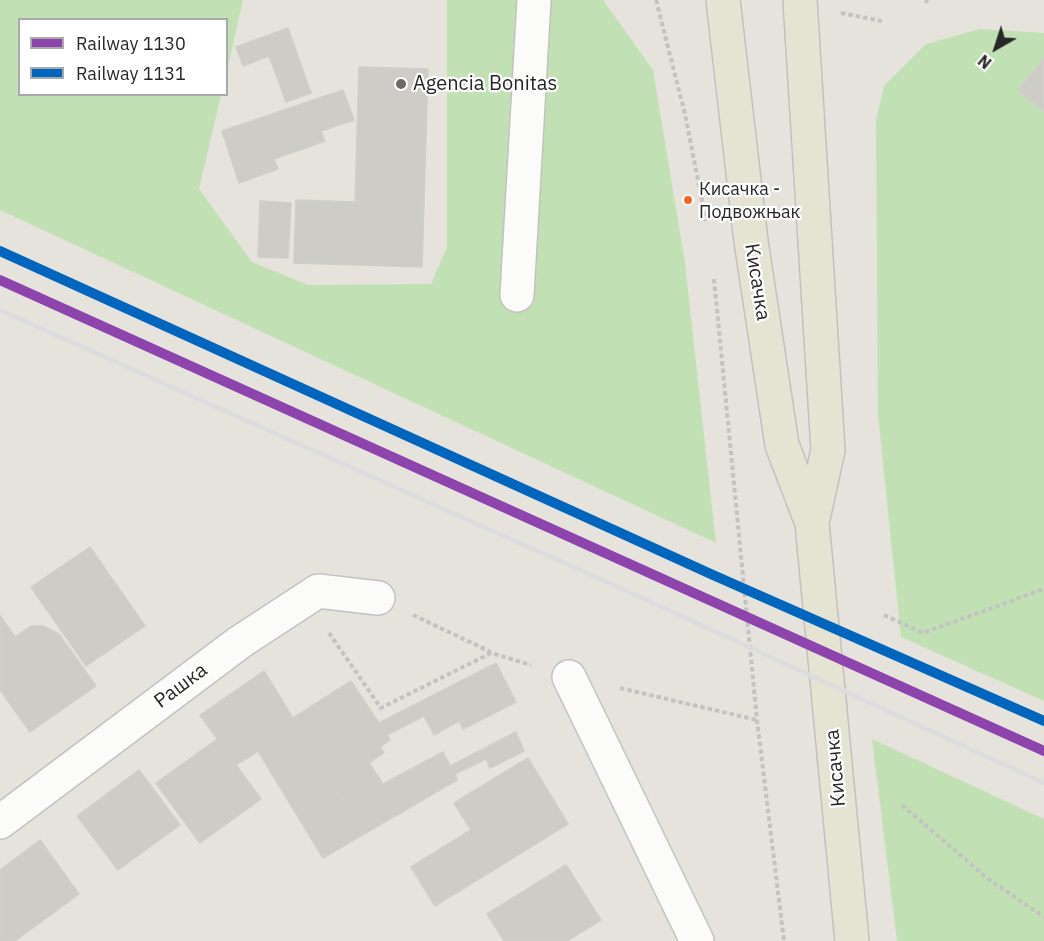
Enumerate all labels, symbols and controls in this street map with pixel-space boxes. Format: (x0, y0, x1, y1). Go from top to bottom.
legend (18, 18, 228, 96)
north arrow (966, 18, 1026, 78)
text: Railway 1130 (76, 32, 186, 55)
text: N (974, 51, 995, 73)
text: Railway 1131 (76, 62, 186, 85)
place label: Agencia Bonitas (413, 72, 557, 96)
marker: Agencia Bonitas (394, 77, 408, 91)
place label: Кисачка - Подвожњак (699, 179, 800, 222)
marker: Кисачка - Подвожњак (682, 194, 694, 206)
street label: Кисачка (739, 242, 775, 322)
street label: Рашка (150, 658, 212, 714)
street label: Кисачка (821, 728, 851, 808)

